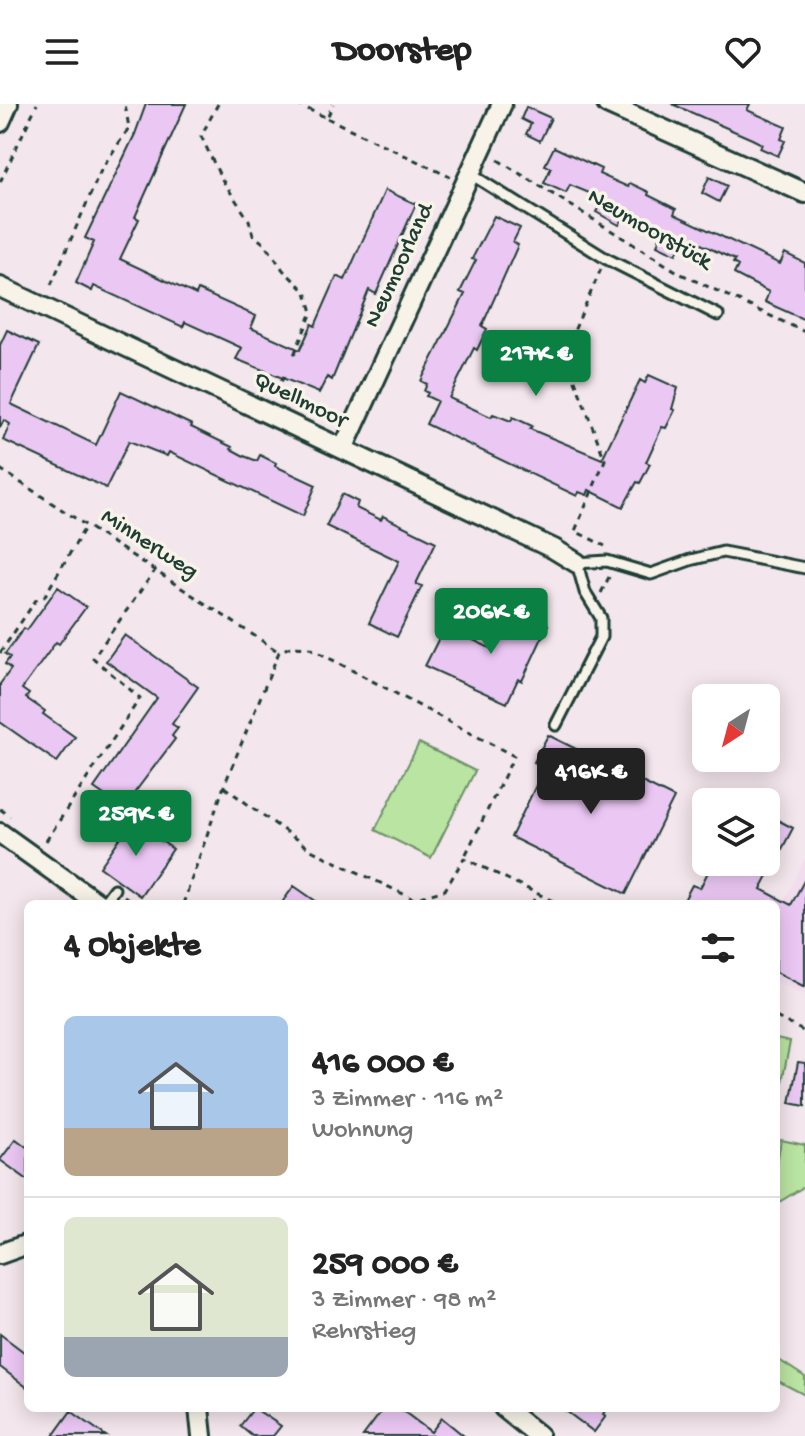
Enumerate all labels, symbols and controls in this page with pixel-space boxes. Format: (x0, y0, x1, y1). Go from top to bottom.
icon: menu (40, 30, 84, 74)
icon: heart (721, 30, 765, 74)
text: Doorstep (334, 31, 471, 74)
street label: Neumoorstück (582, 183, 718, 278)
street label: Neumoorland (359, 197, 442, 333)
pin: 217K € (471, 330, 601, 398)
text: 217K € (500, 340, 572, 371)
street label: Quellmoor (248, 366, 354, 437)
street label: Minnerweg (95, 503, 203, 587)
pin: 206K € (426, 588, 556, 656)
text: 206K € (453, 598, 529, 629)
north arrow (692, 684, 780, 772)
map controls (692, 684, 780, 876)
pin: 416K € (526, 748, 656, 816)
text: 416K € (555, 758, 627, 789)
button: layers (692, 788, 780, 876)
pin: 259K € (71, 790, 201, 858)
text: 259K € (98, 800, 174, 831)
icon: filters (696, 926, 740, 970)
text: 4 Objekte (64, 928, 201, 968)
text: 416 000 € (312, 1045, 453, 1085)
icon: home (128, 1048, 224, 1144)
text: 3 Zimmer · 116 m² (312, 1085, 503, 1116)
text: Wohnung (312, 1116, 413, 1147)
text: 259 000 € (312, 1246, 458, 1286)
icon: home (128, 1249, 224, 1345)
text: 3 Zimmer · 98 m² (312, 1286, 496, 1317)
text: Rehrstieg (312, 1317, 416, 1348)

